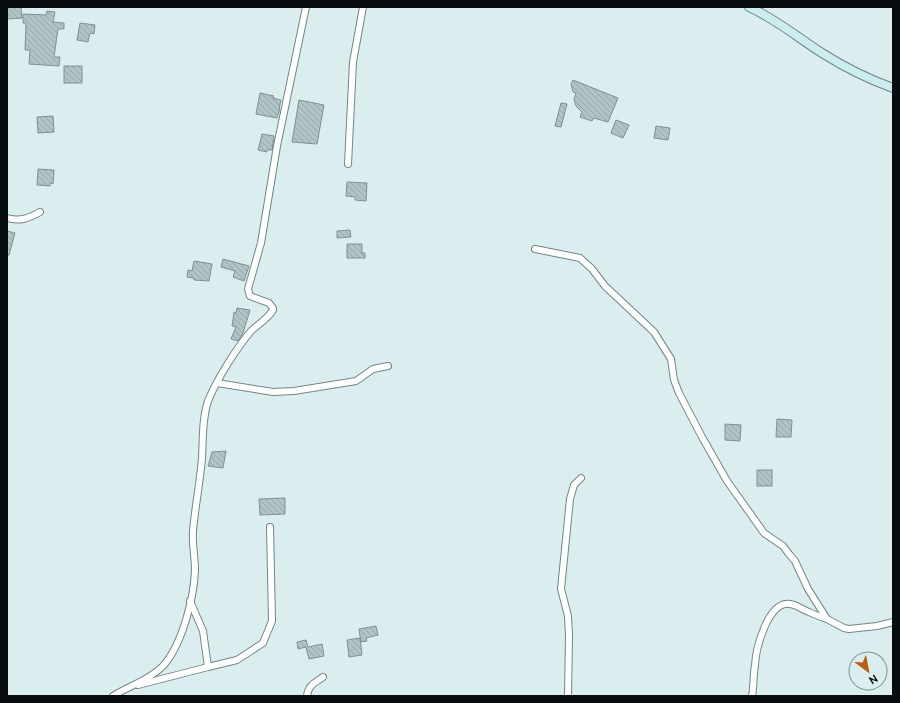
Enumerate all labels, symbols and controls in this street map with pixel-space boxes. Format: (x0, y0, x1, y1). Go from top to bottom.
north arrow (848, 651, 888, 691)
text: N (867, 672, 880, 687)

